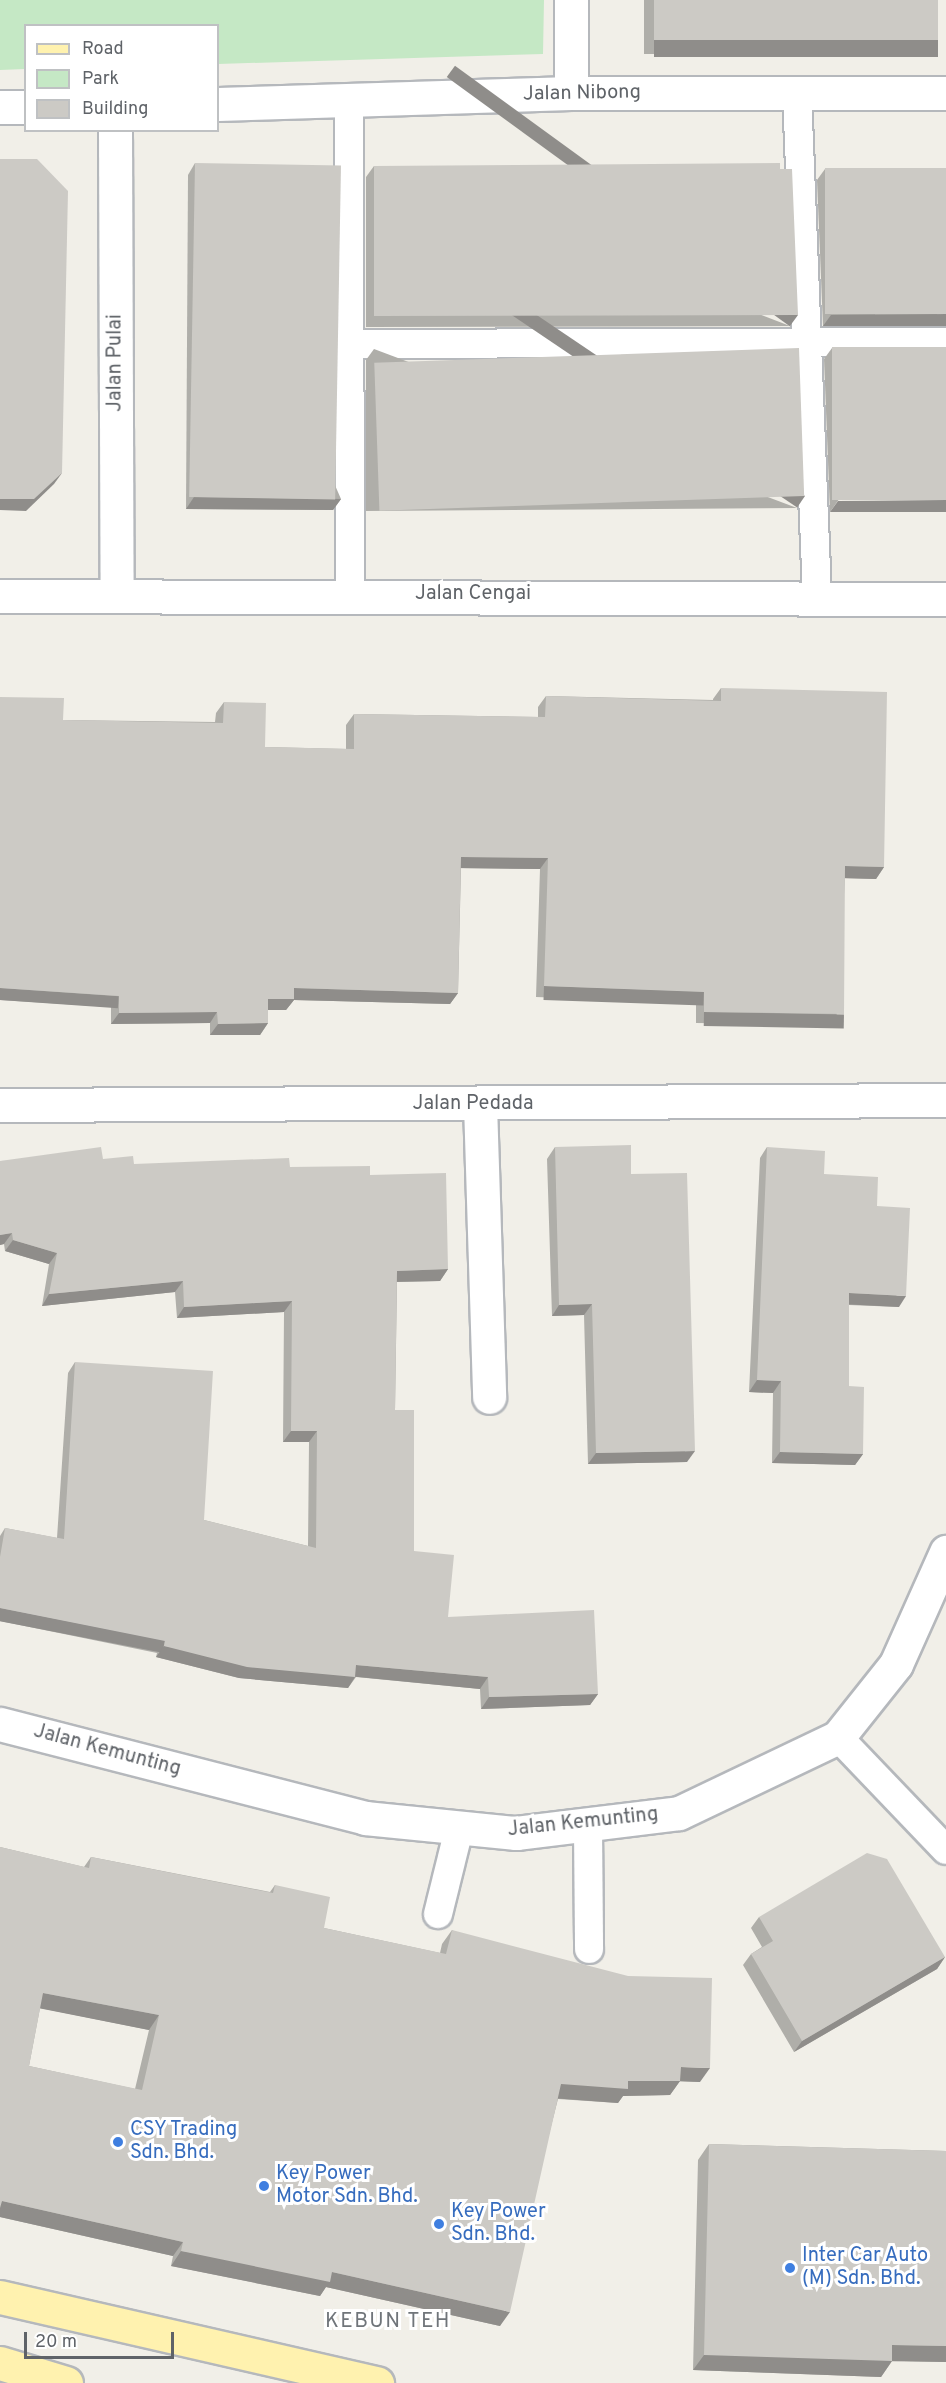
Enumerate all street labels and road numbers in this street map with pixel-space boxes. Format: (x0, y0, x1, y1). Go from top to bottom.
street label: Jalan Nibong (523, 81, 641, 107)
street label: Jalan Pulai (104, 314, 128, 412)
street label: Jalan Cengai (415, 582, 531, 606)
street label: Jalan Pedada (412, 1092, 534, 1116)
street label: Jalan Kemunting (31, 1720, 183, 1782)
street label: Jalan Kemunting (506, 1803, 660, 1843)

